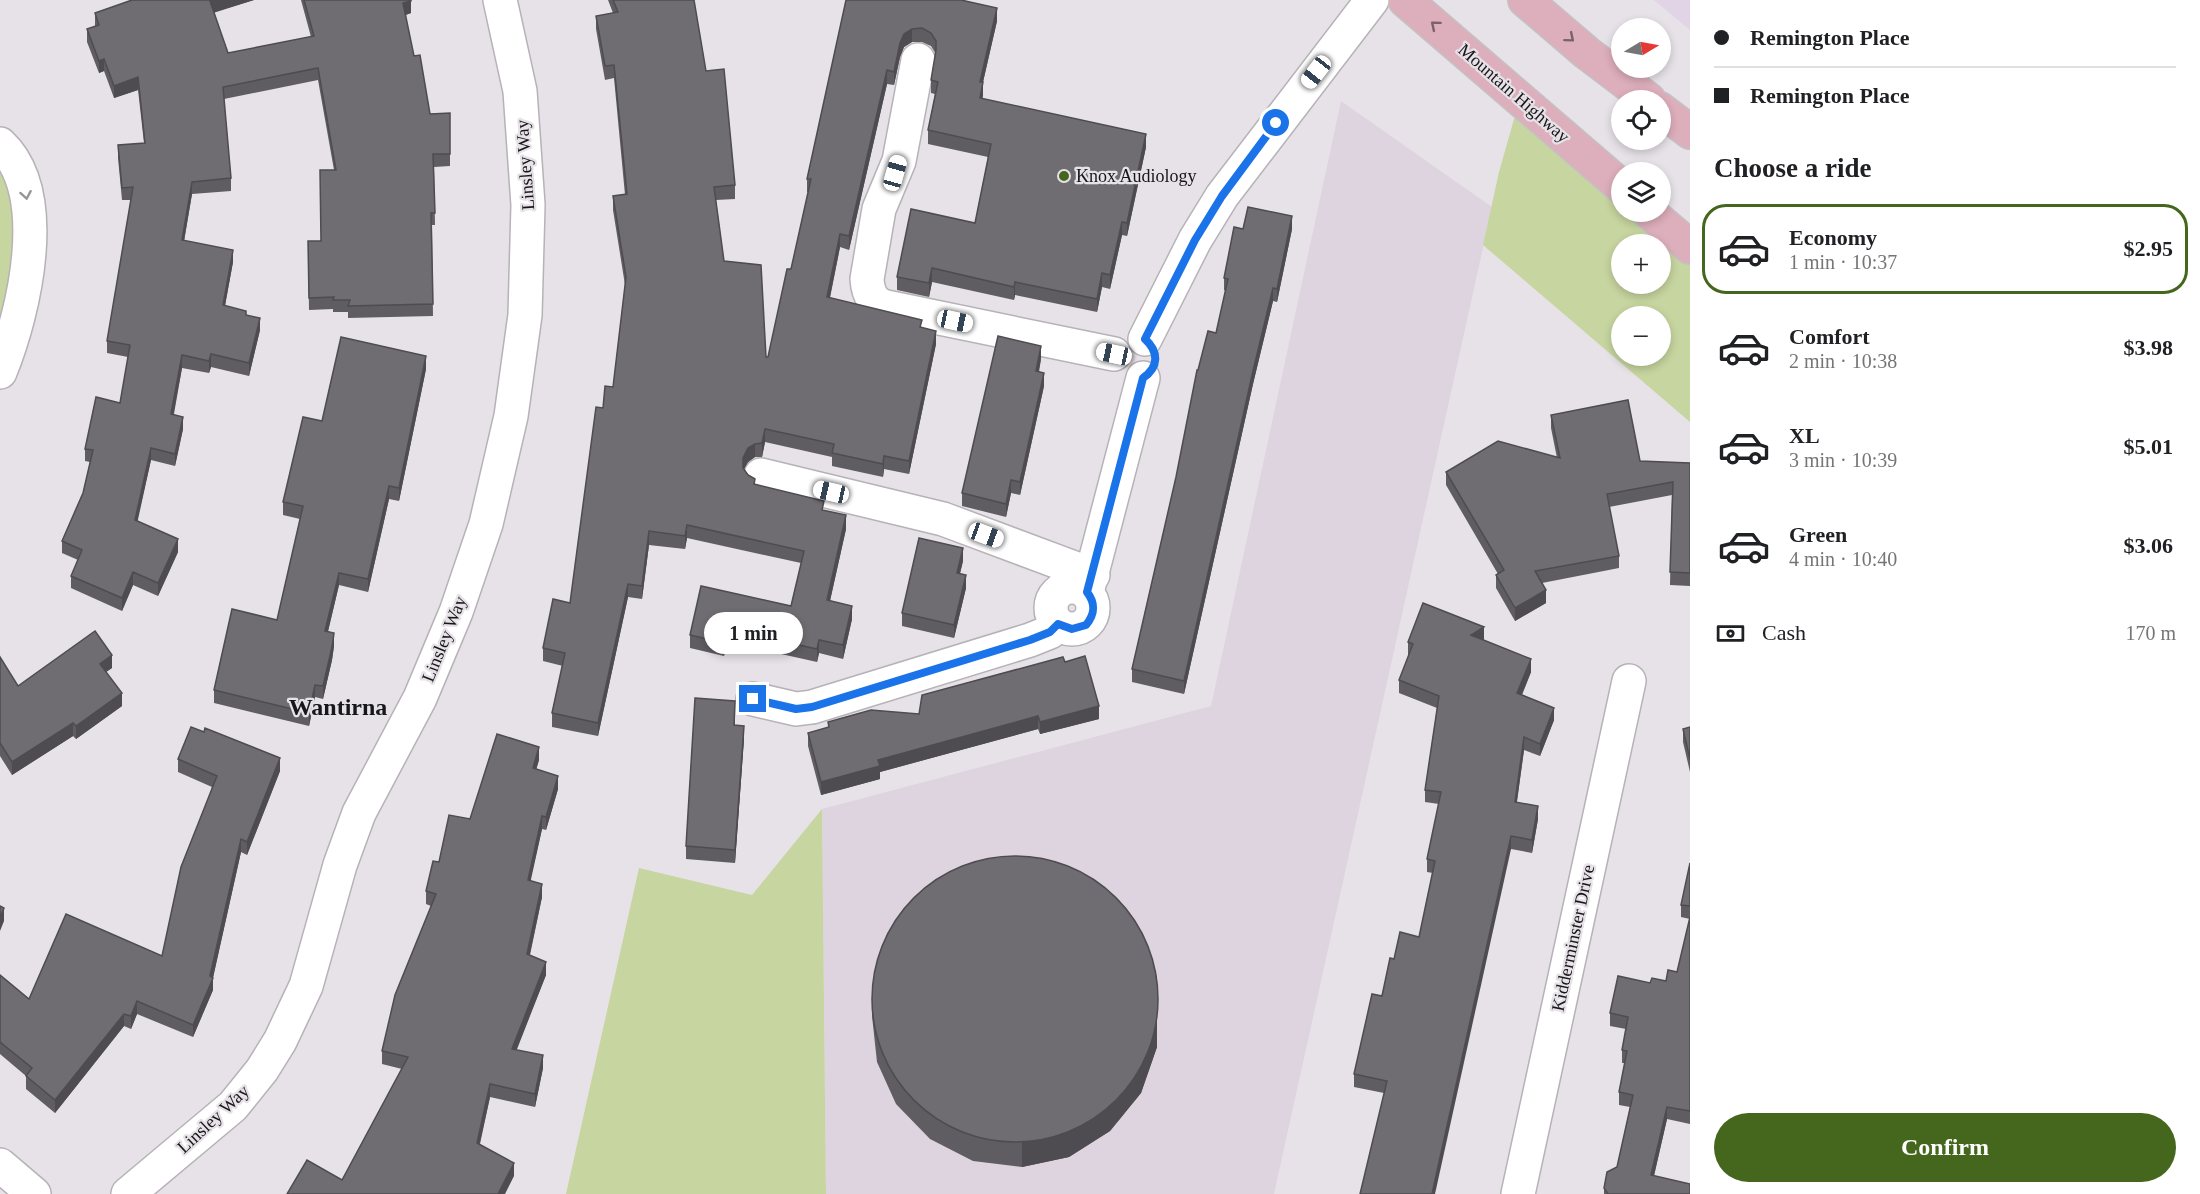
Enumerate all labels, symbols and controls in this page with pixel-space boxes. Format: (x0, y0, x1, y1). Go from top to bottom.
north arrow (1611, 18, 1671, 78)
map controls (1611, 18, 1671, 366)
one-way arrow (1431, 21, 1442, 32)
text: Remington Place (1750, 25, 1909, 50)
one-way arrow (1563, 31, 1574, 42)
street label: Mountain Highway (1454, 39, 1574, 147)
car (1298, 52, 1334, 92)
text: Remington Place (1750, 83, 1909, 108)
button: locate (1611, 90, 1671, 150)
route start (1262, 109, 1289, 136)
street label: Linsley Way (512, 119, 538, 211)
car (881, 153, 909, 193)
text: Choose a ride (1714, 153, 1872, 183)
button: layers (1611, 162, 1671, 222)
place label: Knox Audiology (1076, 166, 1197, 186)
marker: Knox Audiology (1057, 169, 1071, 183)
one-way arrow (19, 190, 32, 200)
icon: car (1717, 222, 1771, 276)
text: Economy (1789, 225, 1877, 250)
button: + (1611, 234, 1671, 294)
text: $2.95 (2124, 236, 2173, 261)
text: 1 min · 10:37 (1789, 251, 1897, 273)
button: − (1611, 306, 1671, 366)
car (936, 308, 974, 334)
icon: car (1717, 321, 1771, 375)
text: Comfort (1789, 324, 1870, 349)
text: $3.98 (2124, 335, 2173, 360)
car (1095, 341, 1133, 367)
text: 2 min · 10:38 (1789, 350, 1897, 372)
icon: car (1717, 420, 1771, 474)
text: XL (1789, 423, 1820, 448)
text: $5.01 (2124, 434, 2173, 459)
text: 3 min · 10:39 (1789, 449, 1897, 471)
car (811, 479, 851, 505)
icon: car (1717, 519, 1771, 573)
car (966, 520, 1006, 550)
text: Green (1789, 522, 1847, 547)
text: $3.06 (2124, 533, 2173, 558)
text: 4 min · 10:40 (1789, 548, 1897, 570)
street label: Linsley Way (418, 593, 470, 685)
callout: 1 min (704, 612, 802, 654)
icon: cash (1714, 617, 1747, 650)
text: Cash (1762, 620, 1806, 645)
text: 1 min (729, 622, 778, 644)
text: 170 m (2125, 622, 2176, 644)
route end (739, 685, 766, 712)
district label: Wantirna (289, 694, 387, 720)
street label: Kidderminster Drive (1548, 863, 1598, 1013)
street label: Linsley Way (173, 1081, 253, 1157)
button: Confirm (1714, 1113, 2176, 1182)

